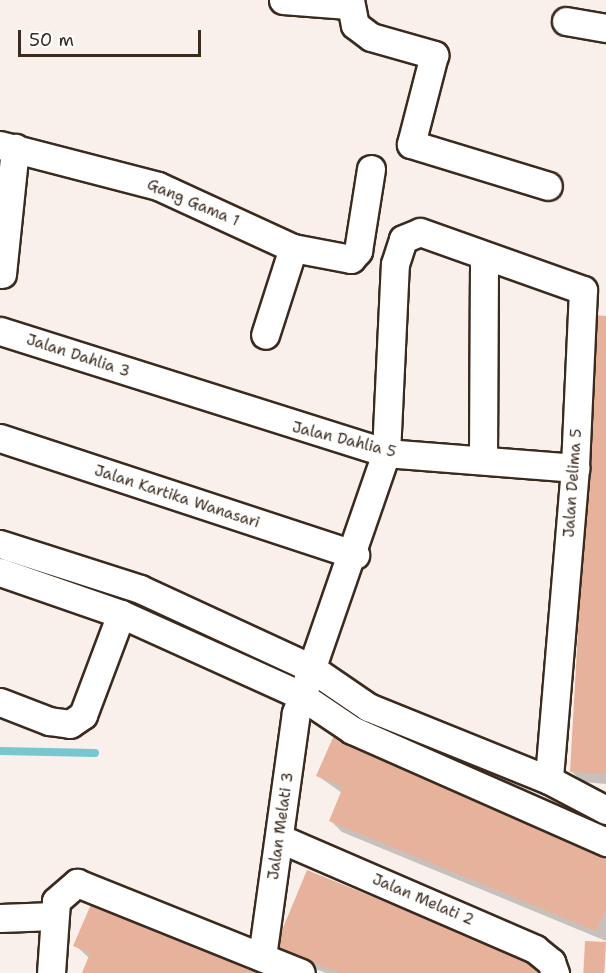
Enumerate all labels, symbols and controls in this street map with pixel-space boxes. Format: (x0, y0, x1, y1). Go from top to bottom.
scale bar (21, 18, 204, 56)
text: 50 m (29, 28, 74, 52)
street label: Gang Gama 1 (144, 176, 242, 230)
street label: Jalan Dahlia 3 (24, 331, 132, 381)
street label: Jalan Dahlia 5 (290, 418, 398, 462)
street label: Jalan Delima 5 (560, 428, 586, 538)
street label: Jalan Kartika Wanasari (92, 462, 262, 532)
street label: Jalan Melati 3 (265, 771, 297, 881)
street label: Jalan Melati 2 (369, 870, 477, 930)

